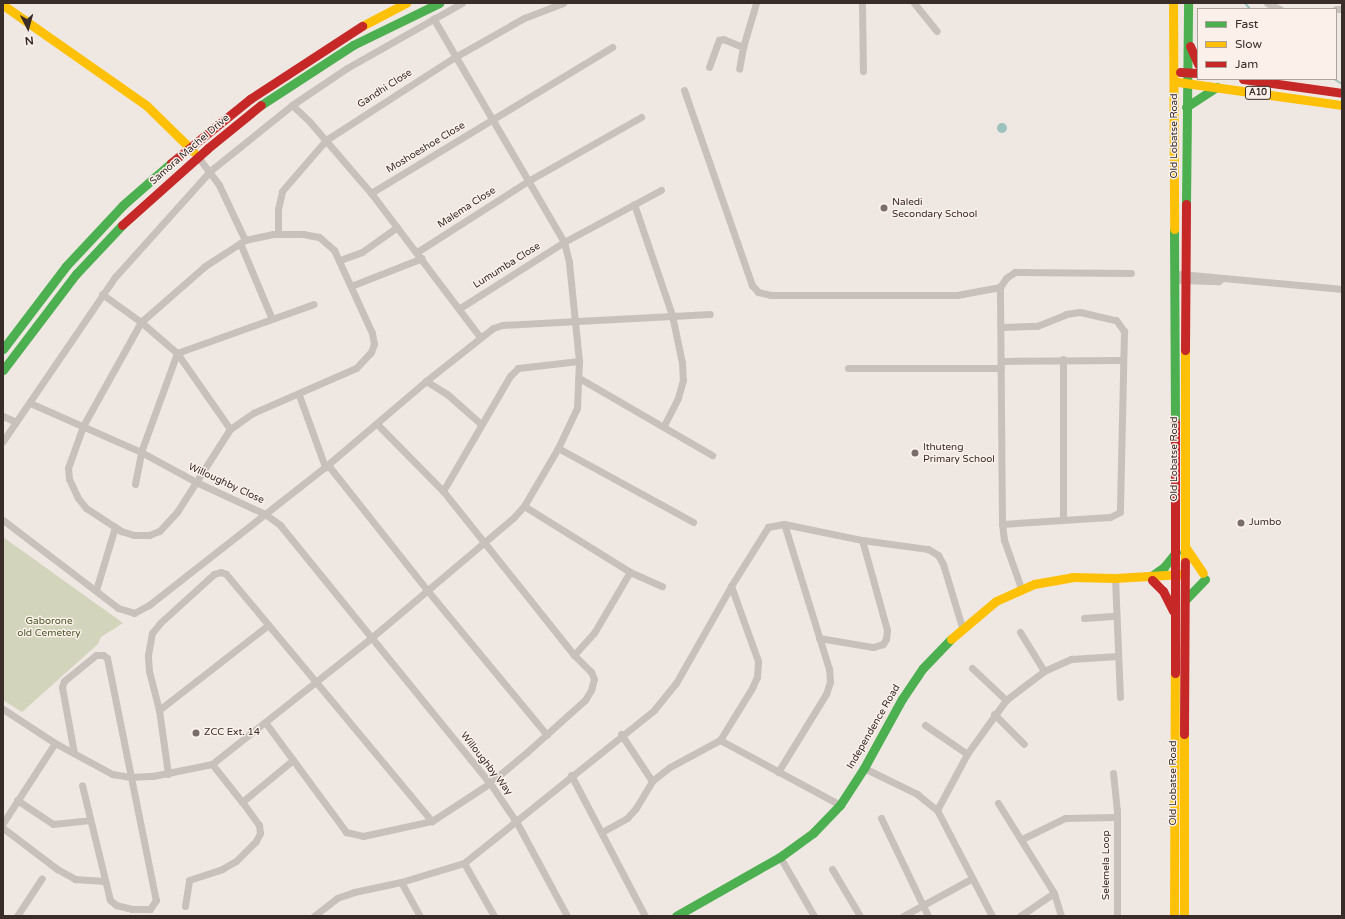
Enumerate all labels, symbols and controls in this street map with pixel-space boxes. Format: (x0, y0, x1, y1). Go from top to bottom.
north arrow (8, 8, 48, 48)
legend (1197, 8, 1337, 80)
text: Fast (1235, 17, 1258, 31)
text: N (24, 34, 34, 47)
text: Slow (1235, 37, 1262, 51)
text: Jam (1235, 57, 1258, 71)
street label: Gandhi Close (355, 67, 415, 111)
road number: A10 (1244, 86, 1272, 100)
street label: Old Lobatse Road (1169, 93, 1181, 179)
street label: Samora Machel Drive (148, 112, 232, 188)
street label: Moshoeshoe Close (385, 120, 467, 176)
street label: Malema Close (436, 185, 498, 231)
place label: Naledi Secondary School (892, 196, 977, 220)
marker: Naledi Secondary School (879, 203, 889, 213)
street label: Lumumba Close (471, 241, 543, 291)
street label: Old Lobatse Road (1169, 416, 1181, 502)
place label: Ithuteng Primary School (923, 441, 995, 464)
marker: Ithuteng Primary School (910, 448, 920, 458)
street label: Willoughby Close (186, 461, 266, 507)
place label: Jumbo (1249, 517, 1281, 529)
marker: Jumbo (1236, 518, 1246, 528)
park label: Gaborone old Cemetery (17, 615, 81, 638)
street label: Independence Road (845, 683, 903, 771)
place label: ZCC Ext. 14 (204, 727, 260, 739)
marker: ZCC Ext. 14 (191, 728, 201, 738)
street label: Willoughby Way (458, 730, 514, 798)
street label: Old Lobatse Road (1168, 740, 1180, 826)
street label: Selemela Loop (1101, 830, 1113, 900)

